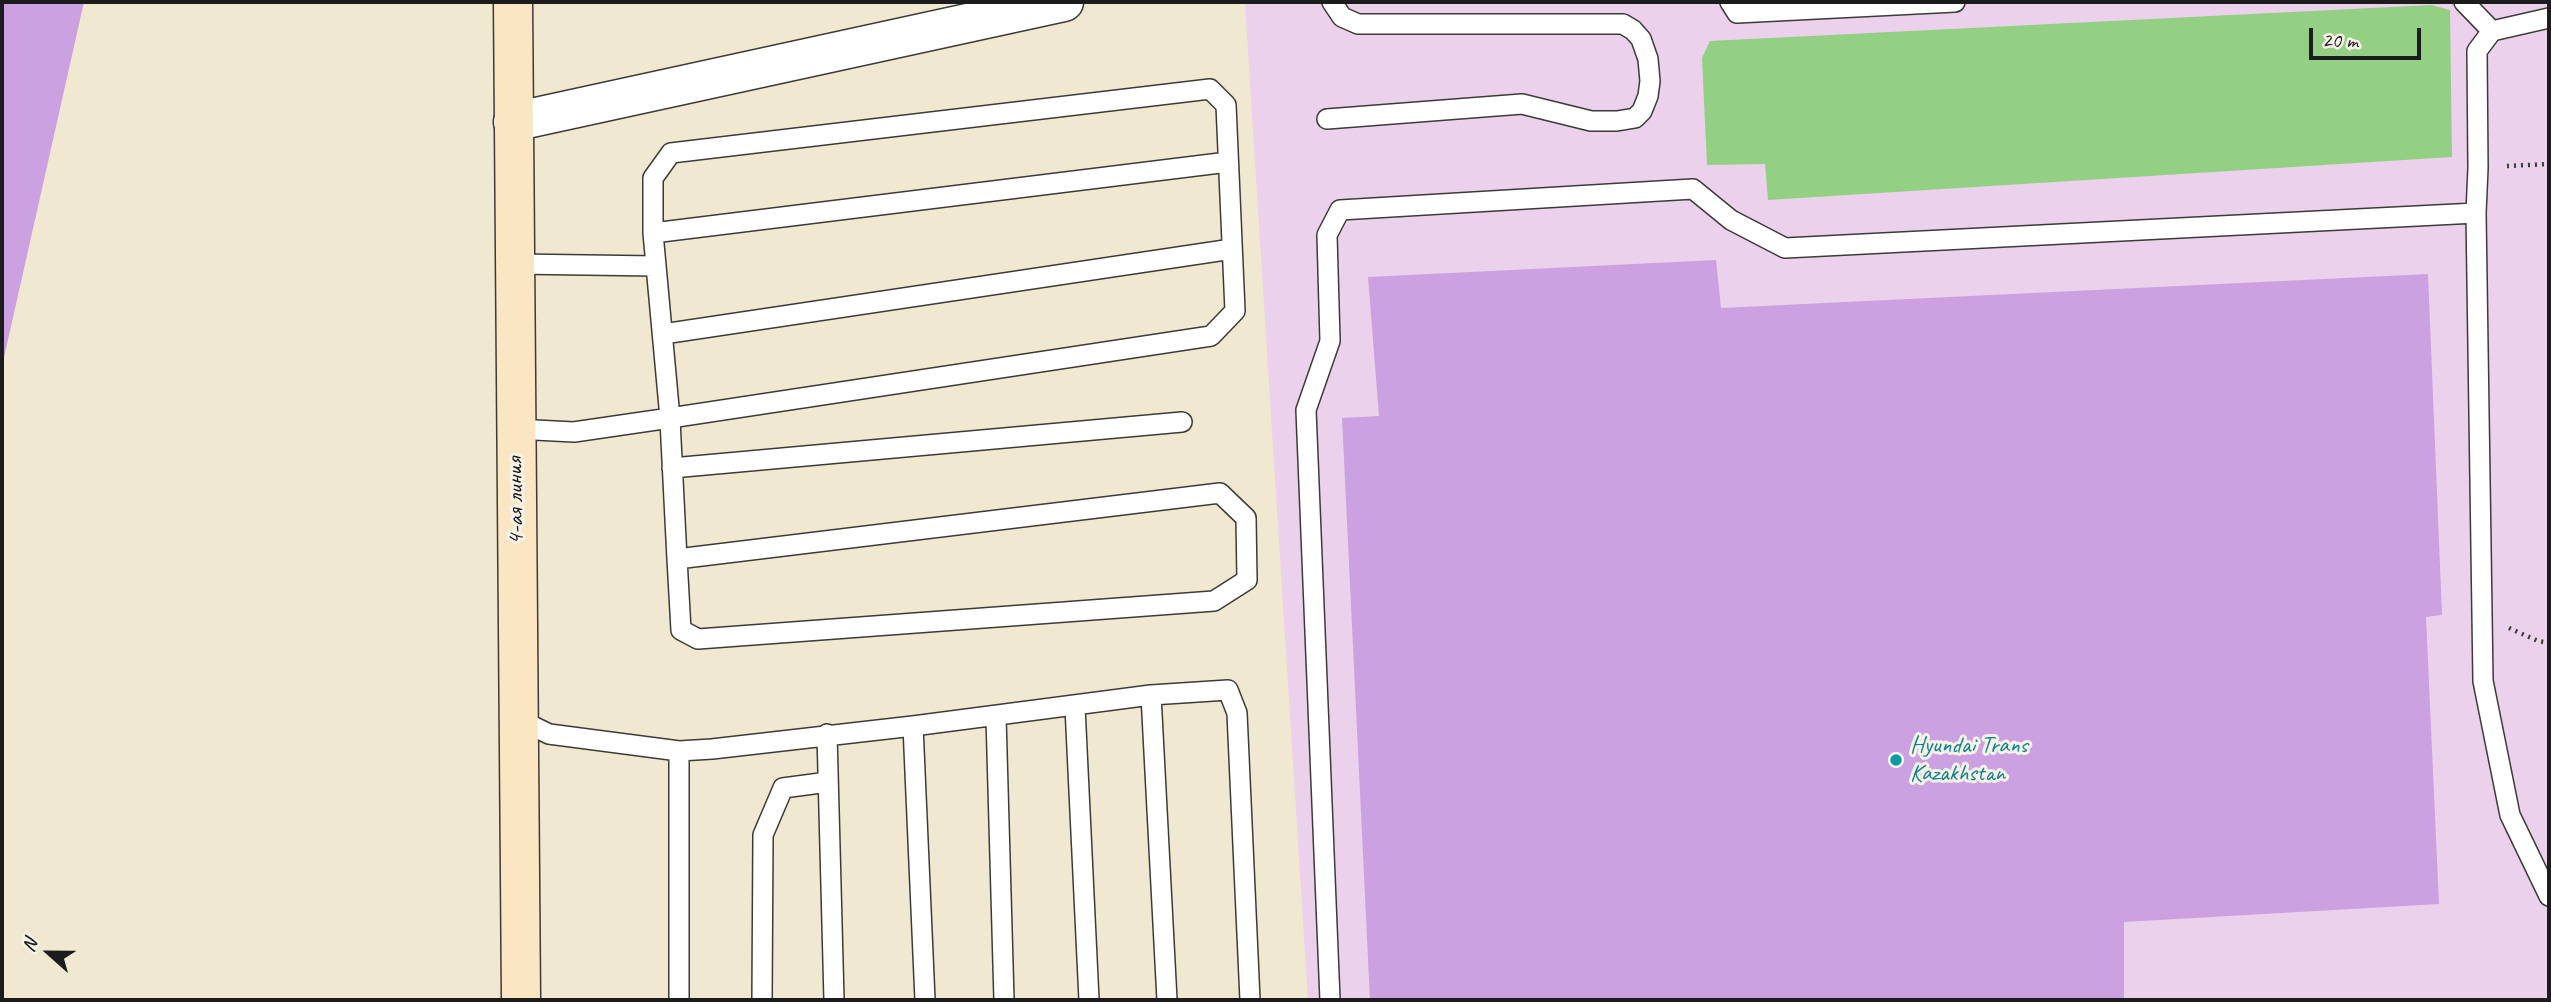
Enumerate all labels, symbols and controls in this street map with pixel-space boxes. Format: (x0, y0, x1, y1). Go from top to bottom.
scale bar (2313, 14, 2425, 58)
text: 20 m (2322, 27, 2358, 53)
street label: 4-ая линия (501, 457, 531, 545)
place label: Hyundai Trans Kazakhstan (1910, 732, 2028, 788)
marker: Hyundai Trans Kazakhstan (1888, 752, 1904, 768)
north arrow (14, 918, 84, 988)
text: N (16, 936, 43, 955)

